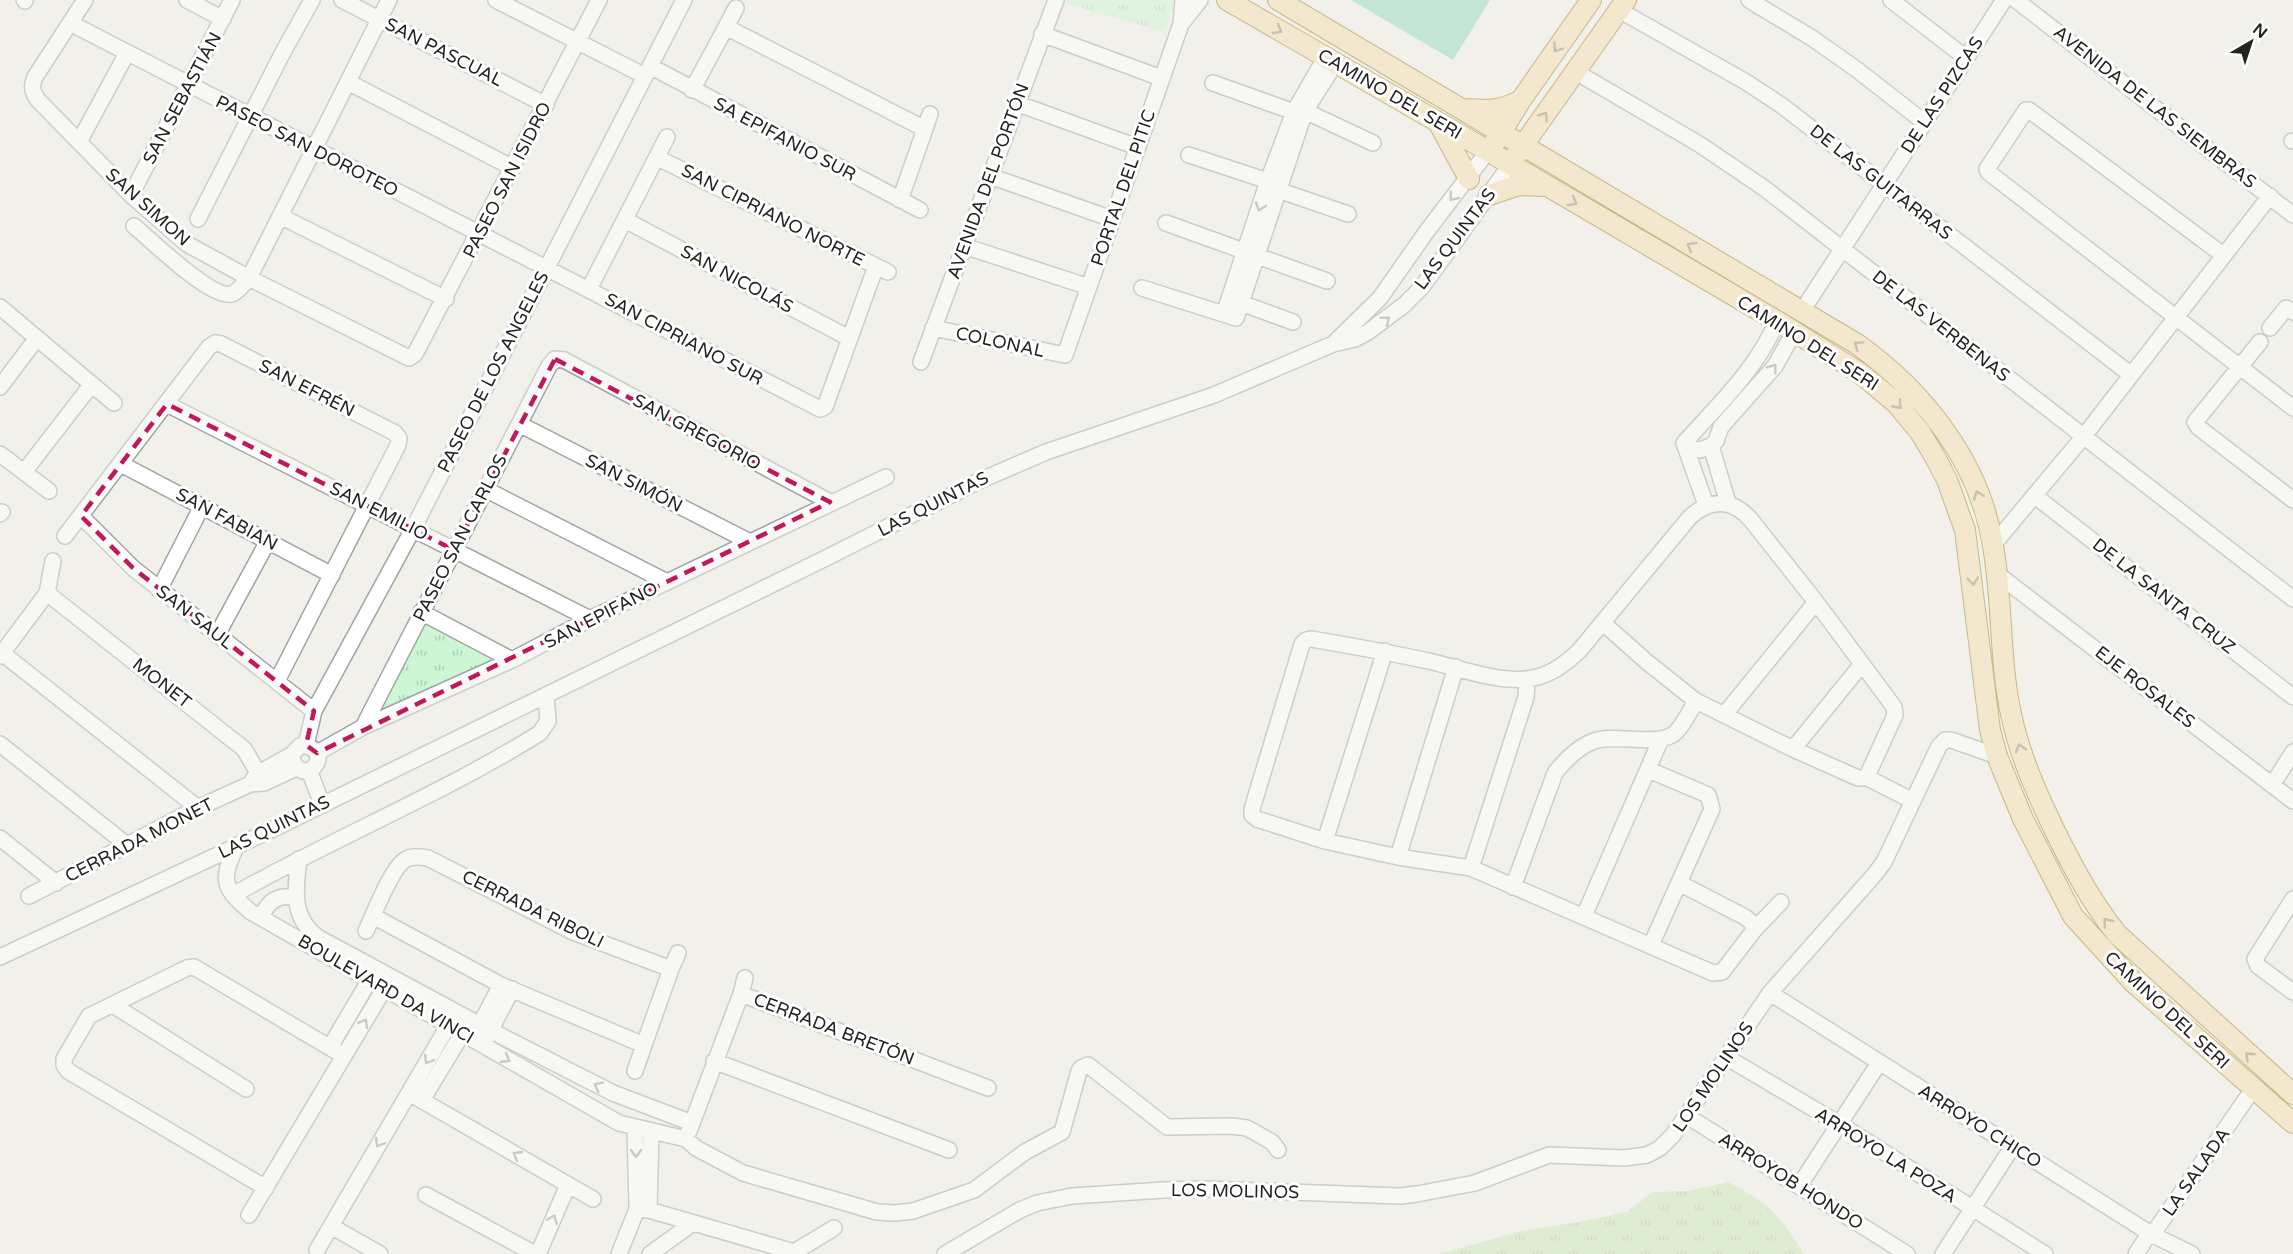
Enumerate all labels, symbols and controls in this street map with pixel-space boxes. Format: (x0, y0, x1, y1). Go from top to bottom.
north arrow (2221, 12, 2281, 72)
street label: SAN PASCUAL (382, 13, 507, 91)
street label: AVENIDA DE LAS SIEMBRAS (2049, 21, 2261, 193)
one-way arrow (1272, 22, 1282, 34)
street label: SAN SEBASTIÁN (138, 28, 226, 168)
street label: DE LAS PIZCAS (1896, 33, 1988, 157)
one-way arrow (1553, 41, 1564, 52)
street label: CAMINO DEL SERI (1314, 44, 1466, 144)
street label: AVENIDA DEL PORTÓN (942, 80, 1034, 282)
street label: PASEO SAN DOROTEO (212, 90, 402, 202)
street label: SA EPIFANIO SUR (710, 92, 860, 186)
street label: PASEO SAN ISIDRO (458, 98, 556, 262)
street label: PORTAL DEL PITIC (1086, 107, 1160, 269)
one-way arrow (1537, 112, 1548, 123)
street label: DE LAS GUITARRAS (1805, 120, 1957, 244)
street label: SAN CIPRIANO NORTE (678, 159, 868, 271)
street label: SAN SIMON (101, 163, 195, 251)
street label: LAS QUINTAS (1410, 184, 1500, 294)
one-way arrow (1450, 191, 1461, 202)
one-way arrow (1567, 195, 1577, 207)
one-way arrow (1254, 201, 1267, 212)
street label: SAN NICOLÁS (677, 240, 797, 318)
one-way arrow (1687, 242, 1697, 253)
street label: DE LAS VERBENAS (1868, 265, 2014, 387)
street label: PASEO DE LOS ANGELES (433, 268, 553, 476)
street label: SAN CIPRIANO SUR (601, 288, 767, 390)
street label: CAMINO DEL SERI (1733, 291, 1883, 395)
one-way arrow (1379, 316, 1390, 327)
street label: COLONAL (954, 322, 1047, 362)
one-way arrow (1854, 341, 1865, 352)
street label: SAN EFRÉN (255, 354, 359, 422)
one-way arrow (1765, 364, 1776, 375)
street label: SAN GREGORIO (629, 389, 765, 475)
one-way arrow (1891, 399, 1902, 409)
street label: SAN SIMÓN (582, 449, 686, 517)
street label: PASEO SAN CARLOS (408, 451, 512, 625)
street label: LAS QUINTAS (874, 467, 992, 541)
street label: SAN EMILIO (326, 477, 432, 545)
street label: SAN FABIAN (172, 483, 282, 555)
one-way arrow (1973, 490, 1985, 501)
street label: DE LA SANTA CRUZ (2088, 533, 2240, 659)
street label: SAN EPIFANO (540, 577, 662, 653)
one-way arrow (1966, 577, 1979, 586)
street label: SAN SAUL (152, 580, 238, 654)
street label: EJE ROSALES (2091, 641, 2199, 733)
street label: MONET (128, 653, 196, 713)
one-way arrow (2015, 743, 2027, 754)
street label: LAS QUINTAS (215, 790, 333, 864)
street label: CERRADA MONET (61, 793, 217, 887)
street label: CERRADA RIBOLI (459, 865, 607, 953)
one-way arrow (2104, 918, 2115, 929)
street label: BOULEVARD DA VINCI (294, 930, 478, 1048)
street label: CAMINO DEL SERI (2100, 946, 2234, 1074)
street label: CERRADA BRETÓN (750, 988, 918, 1070)
street label: LOS MOLINOS (1668, 1018, 1758, 1136)
one-way arrow (357, 1019, 368, 1029)
one-way arrow (500, 1052, 511, 1063)
one-way arrow (2245, 1052, 2256, 1063)
one-way arrow (424, 1053, 436, 1064)
street label: ARROYO CHICO (1914, 1079, 2046, 1173)
one-way arrow (594, 1082, 605, 1093)
street label: ARROYO LA POZA (1811, 1102, 1961, 1208)
street label: LA SALADA (2158, 1124, 2234, 1220)
street label: ARROYOB HONDO (1715, 1128, 1867, 1234)
one-way arrow (375, 1137, 387, 1147)
one-way arrow (629, 1148, 642, 1157)
one-way arrow (513, 1151, 524, 1163)
street label: LOS MOLINOS (1171, 1179, 1299, 1203)
one-way arrow (546, 1215, 558, 1226)

